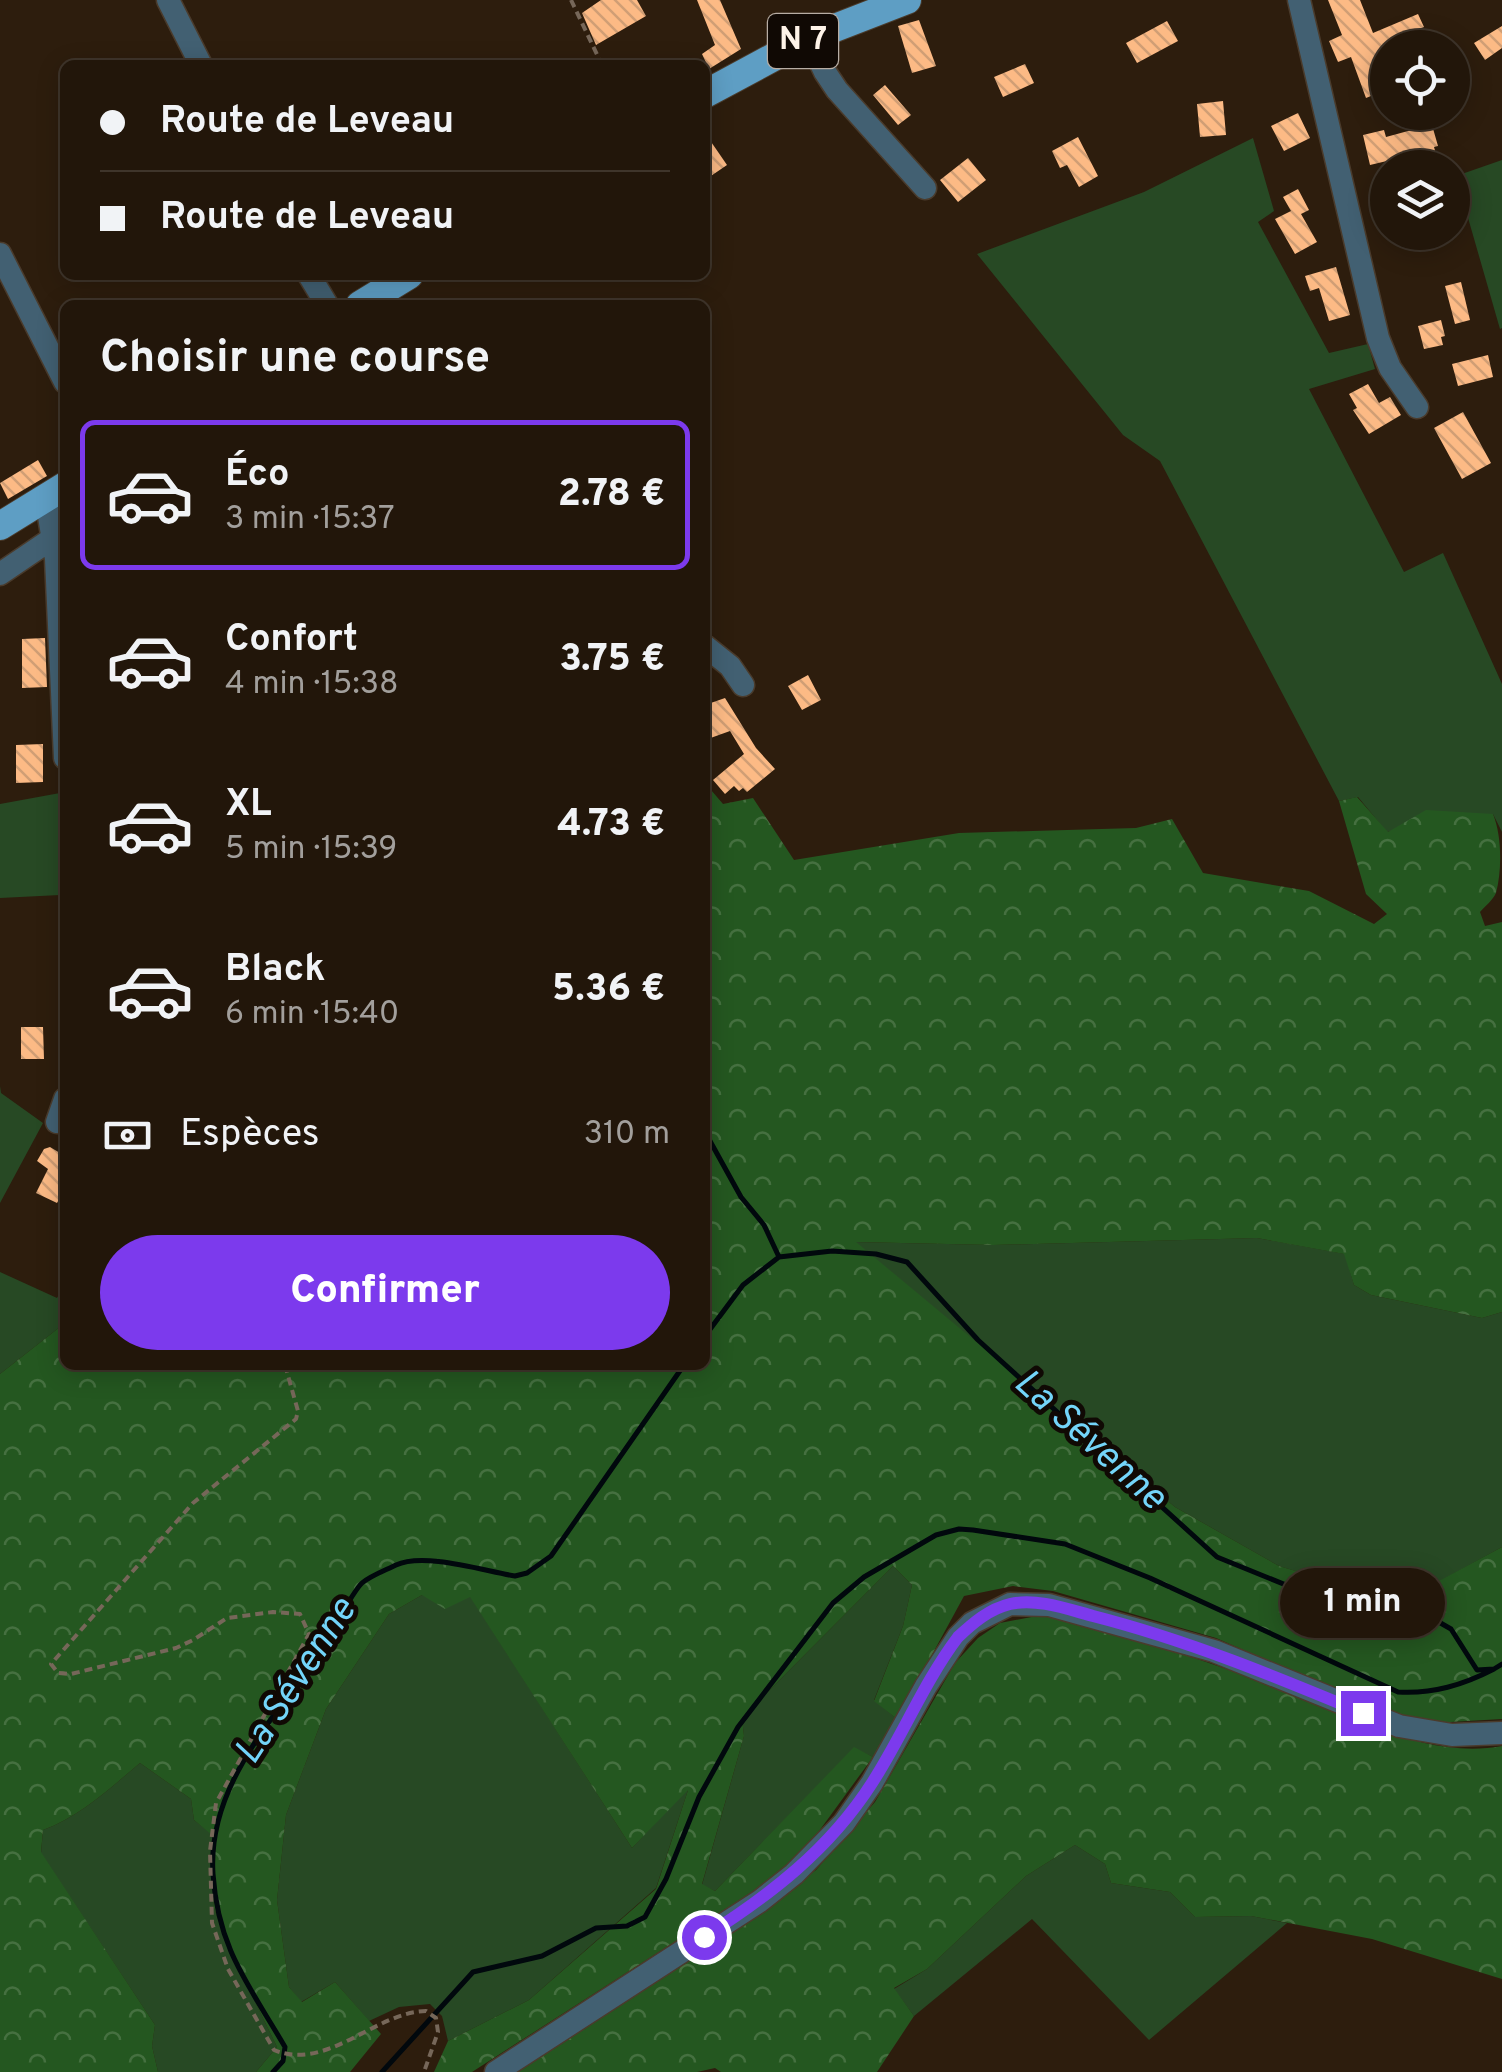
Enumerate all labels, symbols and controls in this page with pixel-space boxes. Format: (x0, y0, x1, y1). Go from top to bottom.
road number: N 7 (768, 14, 838, 68)
map controls (1370, 30, 1470, 250)
button: locate (1370, 30, 1470, 130)
text: Route de Leveau (160, 98, 454, 147)
button: layers (1370, 150, 1470, 250)
text: Route de Leveau (160, 194, 454, 243)
text: Choisir une course (100, 331, 490, 388)
icon: car (105, 450, 195, 540)
text: Éco (225, 451, 289, 500)
text: 2.78 € (558, 471, 665, 520)
text: 3 min · 15:37 (225, 500, 395, 540)
icon: car (105, 615, 195, 705)
text: Confort (225, 616, 358, 665)
text: 3.75 € (559, 636, 665, 685)
text: 4 min · 15:38 (225, 665, 399, 705)
icon: car (105, 780, 195, 870)
text: XL (225, 781, 272, 830)
text: 4.73 € (557, 801, 665, 850)
text: 5 min · 15:39 (225, 830, 397, 870)
icon: car (105, 945, 195, 1035)
text: Black (225, 946, 325, 995)
text: 5.36 € (552, 966, 665, 1015)
text: 6 min · 15:40 (225, 995, 399, 1035)
icon: cash (100, 1108, 155, 1163)
text: Espèces (180, 1111, 320, 1160)
text: 310 m (584, 1115, 670, 1155)
button: Confirmer (100, 1235, 670, 1350)
water label: La Sévenne (1002, 1360, 1176, 1523)
callout: 1 min (1280, 1568, 1446, 1638)
text: 1 min (1323, 1583, 1402, 1623)
water label: La Sévenne (225, 1589, 369, 1775)
route end (1341, 1691, 1386, 1736)
route start (682, 1915, 727, 1960)

